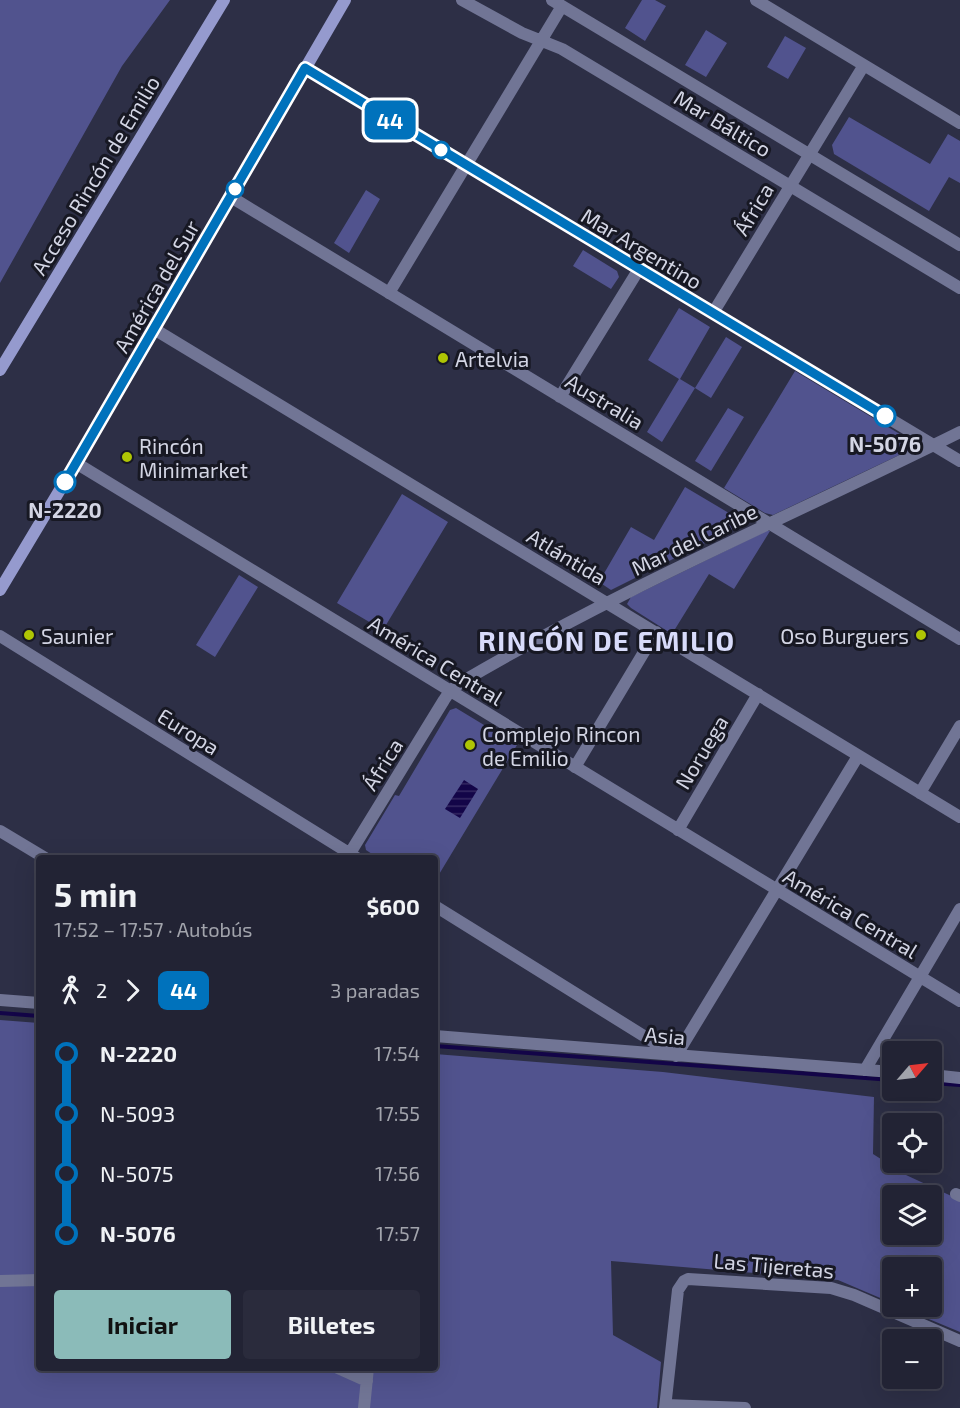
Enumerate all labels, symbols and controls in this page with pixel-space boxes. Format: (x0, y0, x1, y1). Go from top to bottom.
street label: Acceso Rincón de Emilio (26, 71, 164, 279)
street label: Mar Báltico (670, 84, 776, 162)
line badge: 44 (363, 100, 417, 140)
text: 44 (377, 108, 403, 133)
unlabelled marker (432, 141, 450, 159)
street label: África (728, 178, 778, 240)
unlabelled marker (226, 180, 244, 198)
street label: Mar Argentino (577, 202, 707, 294)
street label: América del Sur (108, 215, 204, 357)
place label: Artelvia (455, 346, 529, 371)
marker: Artelvia (436, 351, 450, 365)
street label: Australia (561, 368, 649, 434)
marker: N-5076 (874, 405, 896, 427)
place label: N-5076 (849, 431, 921, 456)
place label: Rincón Minimarket (139, 433, 248, 482)
marker: Rincón Minimarket (120, 450, 134, 464)
marker: N-2220 (54, 471, 76, 493)
place label: N-2220 (28, 497, 102, 522)
street label: Mar del Caribe (627, 498, 761, 580)
street label: Atlántida (523, 523, 611, 589)
street label: América Central (364, 610, 508, 710)
place label: Saunier (41, 623, 114, 648)
place label: Oso Burguers (780, 623, 909, 648)
district label: RINCÓN DE EMILIO (478, 624, 736, 656)
marker: Saunier (22, 628, 36, 642)
marker: Oso Burguers (914, 628, 928, 642)
street label: Europa (154, 703, 224, 759)
street label: Noruega (669, 711, 733, 793)
place label: Complejo Rincon de Emilio (482, 721, 640, 770)
street label: África (356, 733, 408, 795)
marker: Complejo Rincon de Emilio (463, 738, 477, 752)
street label: América Central (779, 863, 923, 963)
text: 5 min (54, 874, 137, 914)
text: $600 (366, 893, 420, 919)
text: 17:52 – 17:57 · Autobús (54, 917, 252, 941)
icon: walk (54, 974, 87, 1007)
icon: forward (116, 974, 149, 1007)
text: 2 (96, 978, 107, 1002)
text: 44 (170, 978, 197, 1003)
text: 3 paradas (330, 978, 420, 1002)
street label: Asia (644, 1021, 686, 1049)
text: N-2220 (100, 1040, 177, 1066)
text: 17:54 (374, 1041, 420, 1065)
north arrow (882, 1041, 942, 1101)
map controls (882, 1041, 942, 1389)
text: N-5093 (100, 1100, 175, 1126)
text: 17:55 (376, 1101, 420, 1125)
button: locate (882, 1113, 942, 1173)
text: N-5075 (100, 1160, 174, 1186)
text: 17:56 (375, 1161, 420, 1185)
button: layers (882, 1185, 942, 1245)
text: N-5076 (100, 1220, 176, 1246)
text: 17:57 (376, 1221, 420, 1245)
street label: Las Tijeretas (713, 1247, 835, 1284)
button: + (882, 1257, 942, 1317)
button: Iniciar (54, 1290, 231, 1359)
button: Billetes (243, 1290, 420, 1359)
button: − (882, 1329, 942, 1389)

